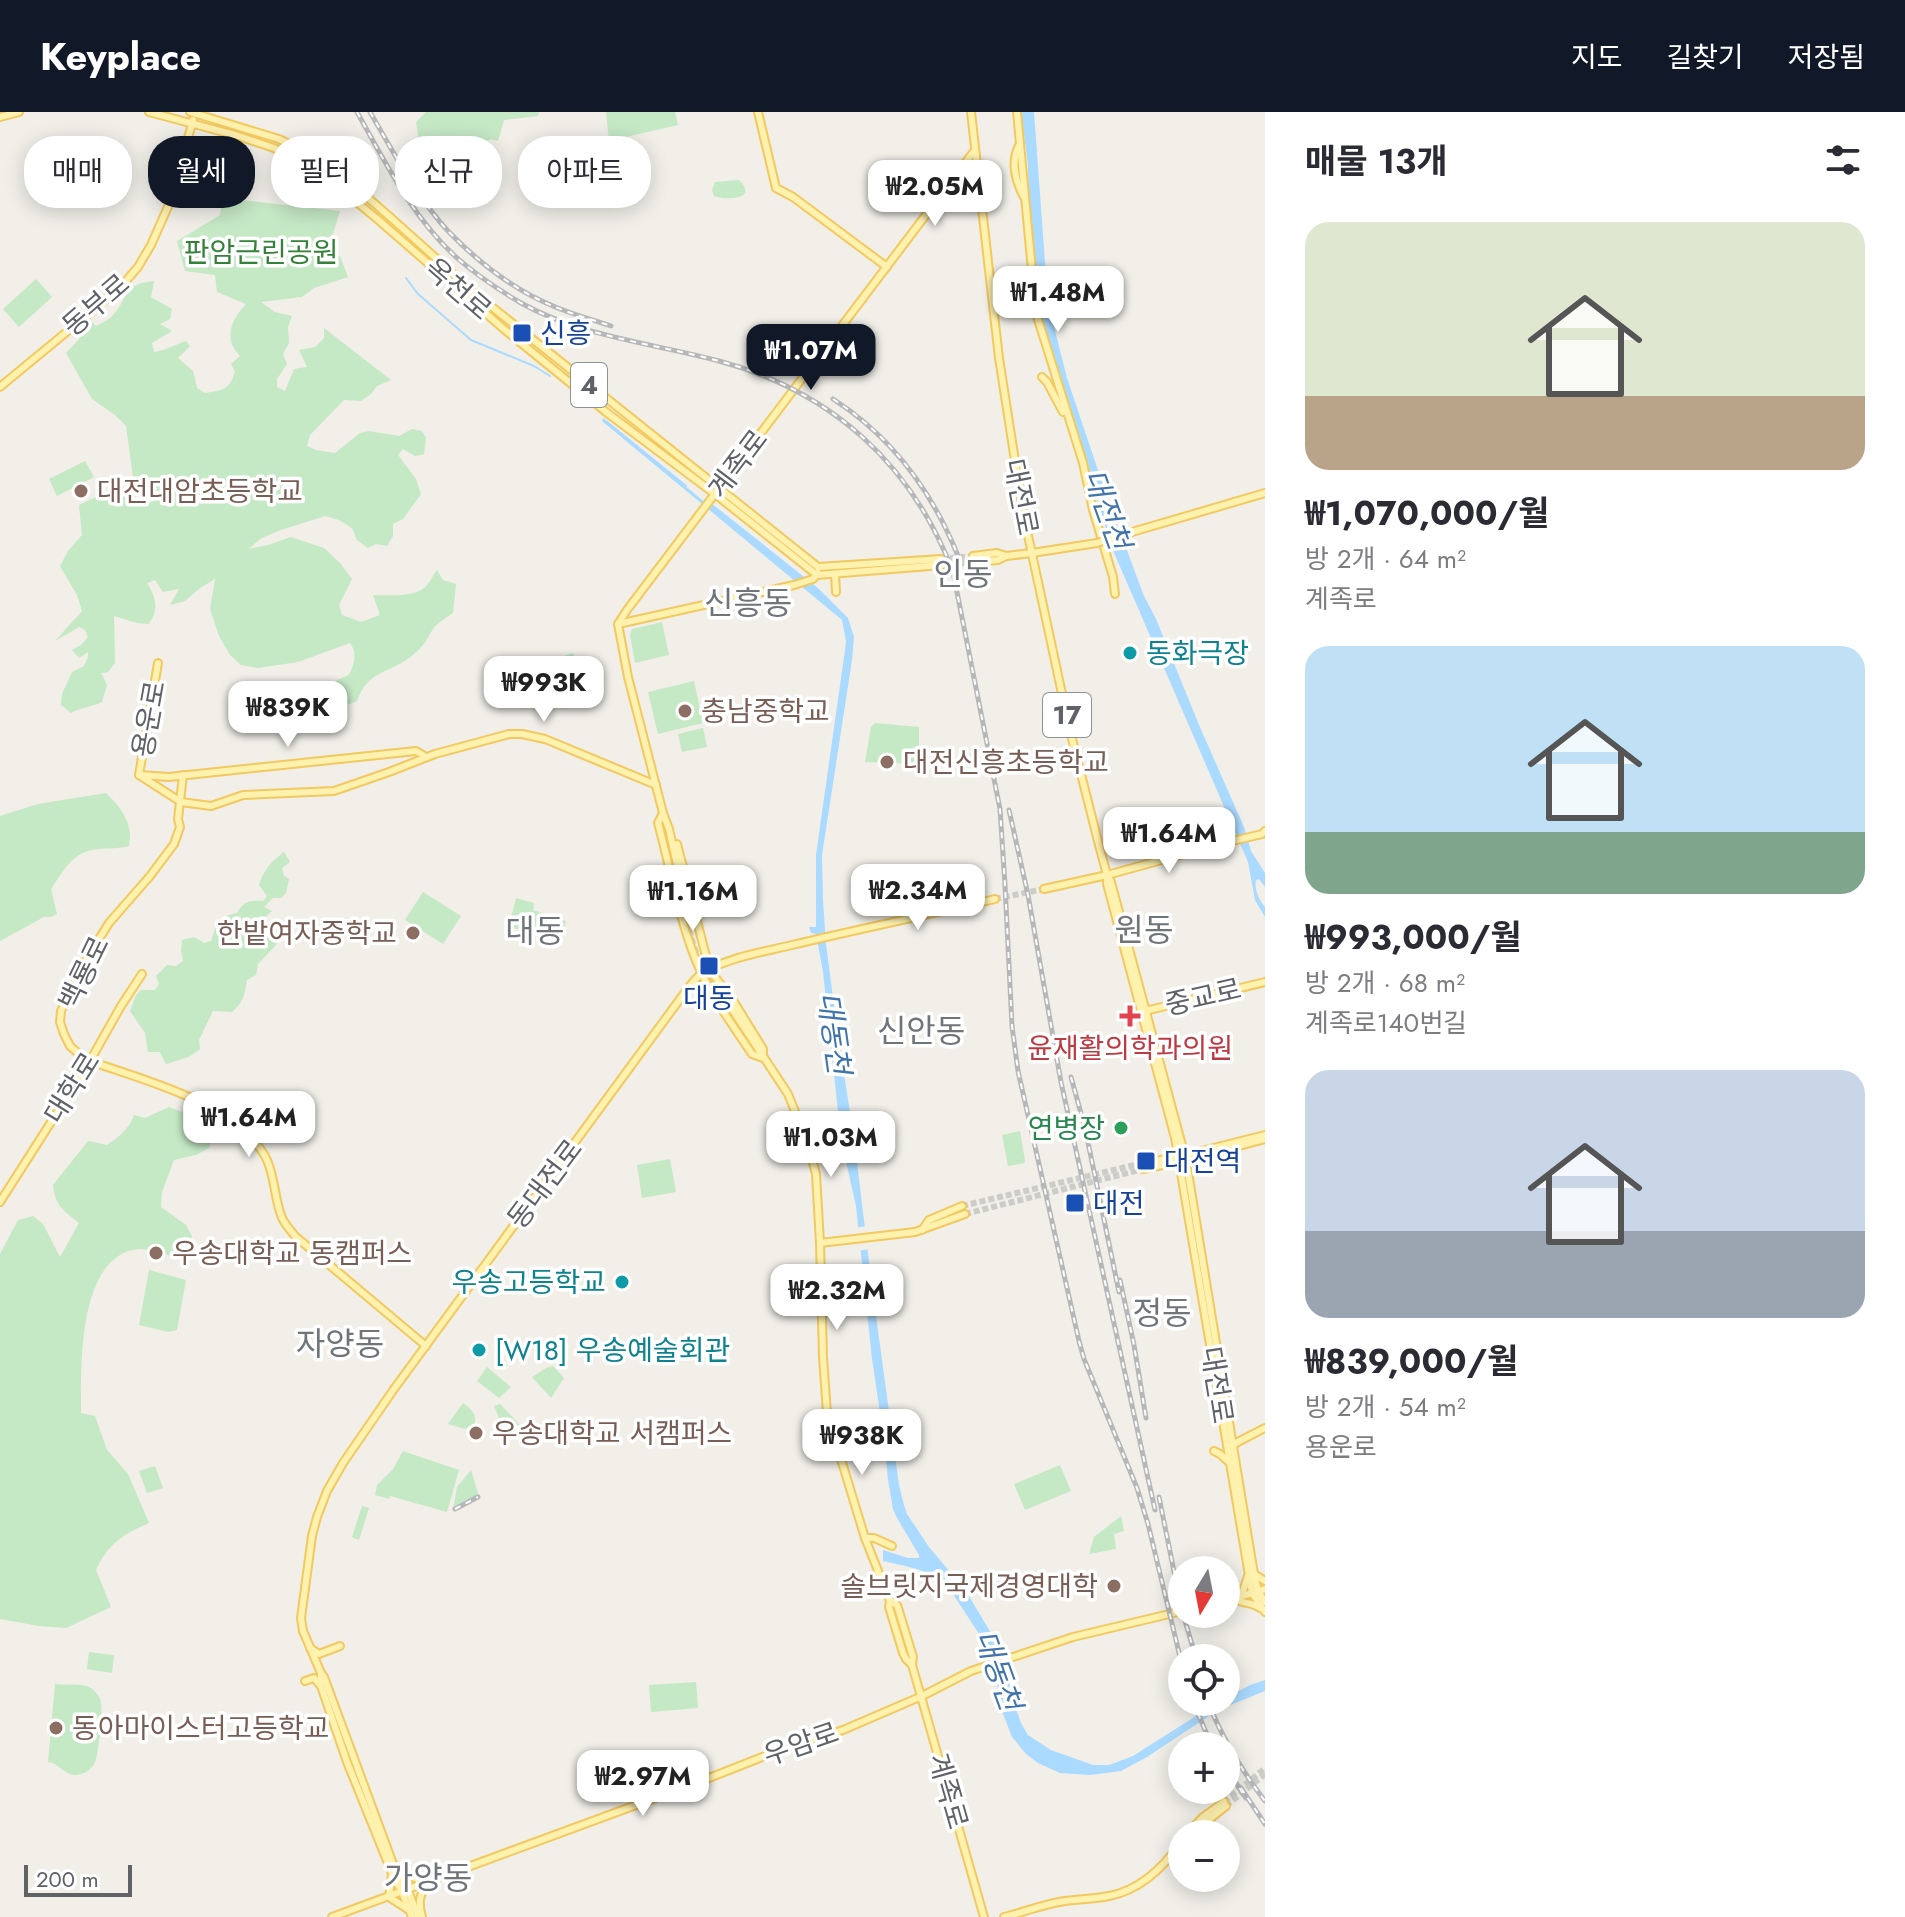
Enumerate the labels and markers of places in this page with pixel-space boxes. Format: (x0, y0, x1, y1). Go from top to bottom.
pin: ₩2.05M (870, 160, 1000, 228)
pin: ₩1.48M (993, 266, 1123, 334)
place label: 신흥 (540, 313, 592, 354)
marker: 신흥 (511, 322, 533, 344)
pin: ₩1.07M (746, 324, 876, 392)
place label: 대전대암초등학교 (97, 471, 303, 512)
marker: 대전대암초등학교 (72, 482, 90, 500)
place label: 동화극장 (1146, 633, 1249, 674)
marker: 동화극장 (1121, 644, 1139, 662)
pin: ₩993K (488, 656, 600, 724)
pin: ₩839K (232, 681, 344, 749)
place label: 충남중학교 (701, 691, 830, 732)
marker: 충남중학교 (676, 702, 694, 720)
place label: 대전신흥초등학교 (903, 742, 1109, 783)
marker: 대전신흥초등학교 (878, 753, 896, 771)
pin: ₩1.64M (1104, 807, 1234, 875)
pin: ₩2.34M (853, 864, 983, 932)
pin: ₩1.16M (628, 865, 758, 933)
place label: 한밭여자중학교 (217, 913, 397, 954)
marker: 한밭여자중학교 (404, 924, 422, 942)
marker: 대동 (698, 955, 720, 977)
place label: 대동 (683, 978, 735, 1019)
marker: 윤재활의학과의원 (1119, 1005, 1141, 1027)
place label: 윤재활의학과의원 (1027, 1028, 1233, 1069)
pin: ₩1.64M (184, 1091, 314, 1159)
place label: 연병장 (1028, 1108, 1105, 1149)
pin: ₩1.03M (766, 1111, 896, 1179)
marker: 연병장 (1112, 1119, 1130, 1137)
place label: 대전역 (1164, 1141, 1241, 1182)
marker: 대전역 (1135, 1150, 1157, 1172)
place label: 대전 (1093, 1183, 1145, 1224)
marker: 대전 (1064, 1192, 1086, 1214)
place label: 우송대학교 동캠퍼스 (172, 1233, 412, 1274)
marker: 우송대학교 동캠퍼스 (147, 1244, 165, 1262)
place label: 우송고등학교 (451, 1262, 606, 1303)
pin: ₩2.32M (772, 1264, 902, 1332)
marker: 우송고등학교 (613, 1273, 631, 1291)
place label: [W18] 우송예술회관 (495, 1330, 730, 1371)
marker: [W18] 우송예술회관 (470, 1341, 488, 1359)
pin: ₩938K (806, 1409, 918, 1477)
place label: 우송대학교 서캠퍼스 (492, 1413, 732, 1454)
marker: 우송대학교 서캠퍼스 (467, 1424, 485, 1442)
place label: 솔브릿지국제경영대학 (840, 1566, 1098, 1607)
marker: 솔브릿지국제경영대학 (1105, 1577, 1123, 1595)
place label: 동아마이스터고등학교 (72, 1708, 330, 1749)
marker: 동아마이스터고등학교 (47, 1719, 65, 1737)
pin: ₩2.97M (578, 1750, 708, 1818)

